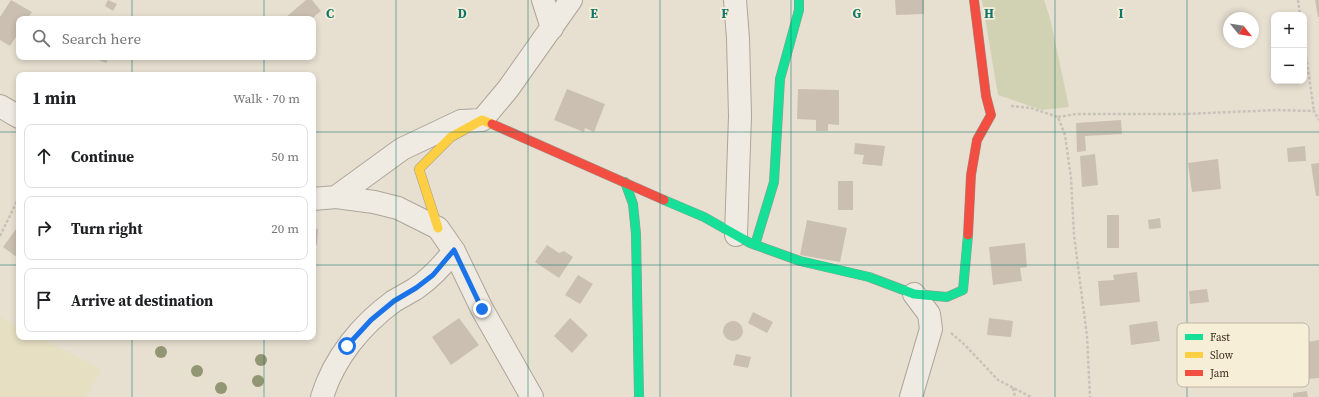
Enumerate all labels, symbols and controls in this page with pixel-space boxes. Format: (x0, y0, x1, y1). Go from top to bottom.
text: C (326, 5, 334, 22)
text: D (457, 5, 467, 22)
text: E (590, 5, 598, 22)
text: F (721, 5, 729, 22)
text: G (853, 5, 862, 22)
text: H (984, 5, 994, 22)
text: I (1118, 5, 1124, 22)
north arrow (1223, 12, 1259, 48)
map controls (1271, 12, 1307, 84)
button: + (1271, 12, 1307, 48)
search box (16, 16, 316, 60)
icon: search (30, 27, 52, 49)
text: Search here (62, 28, 141, 49)
button: − (1271, 48, 1307, 84)
text: 1 min (32, 86, 76, 110)
text: Walk · 70 m (233, 90, 300, 107)
icon: ahead (33, 145, 55, 167)
text: Continue (71, 146, 134, 167)
text: 50 m (271, 148, 299, 165)
icon: right (33, 217, 55, 239)
text: Turn right (71, 218, 143, 239)
text: 20 m (271, 220, 299, 237)
icon: arrive (33, 289, 55, 311)
text: Arrive at destination (71, 290, 213, 311)
route end (473, 300, 491, 318)
legend (1177, 323, 1309, 387)
text: Fast (1210, 330, 1230, 345)
route start (338, 337, 356, 355)
text: Slow (1210, 348, 1234, 363)
text: Jam (1209, 366, 1229, 381)

